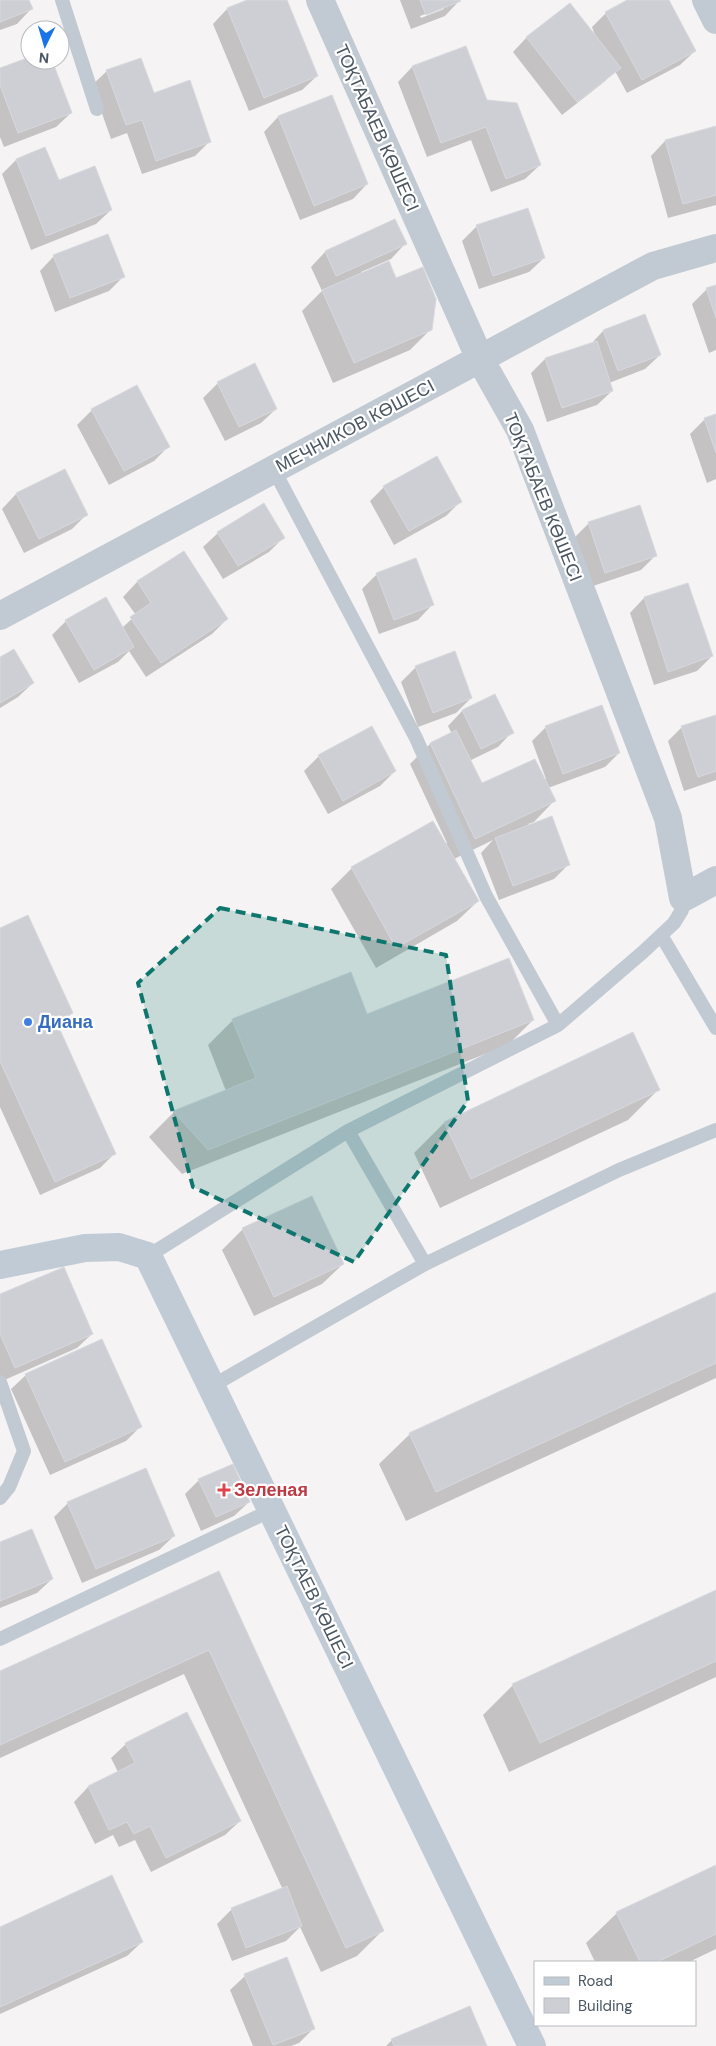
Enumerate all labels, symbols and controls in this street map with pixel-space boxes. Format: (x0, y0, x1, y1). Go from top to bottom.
north arrow (20, 20, 70, 70)
street label: ТОҚТАБАЕВ КӨШЕСІ (329, 41, 425, 215)
text: N (38, 49, 50, 67)
street label: МЕЧНИКОВ КӨШЕСІ (271, 374, 439, 478)
street label: ТОҚТАБАЕВ КӨШЕСІ (498, 409, 588, 585)
place label: Диана (38, 1010, 94, 1034)
marker: Диана (22, 1016, 34, 1028)
place label: Зеленая (234, 1478, 308, 1502)
marker: Зеленая (218, 1484, 230, 1496)
street label: ТОҚТАЕВ КӨШЕСІ (269, 1521, 359, 1673)
legend (534, 1961, 696, 2026)
text: Road (578, 1971, 613, 1991)
text: Building (578, 1996, 633, 2016)

